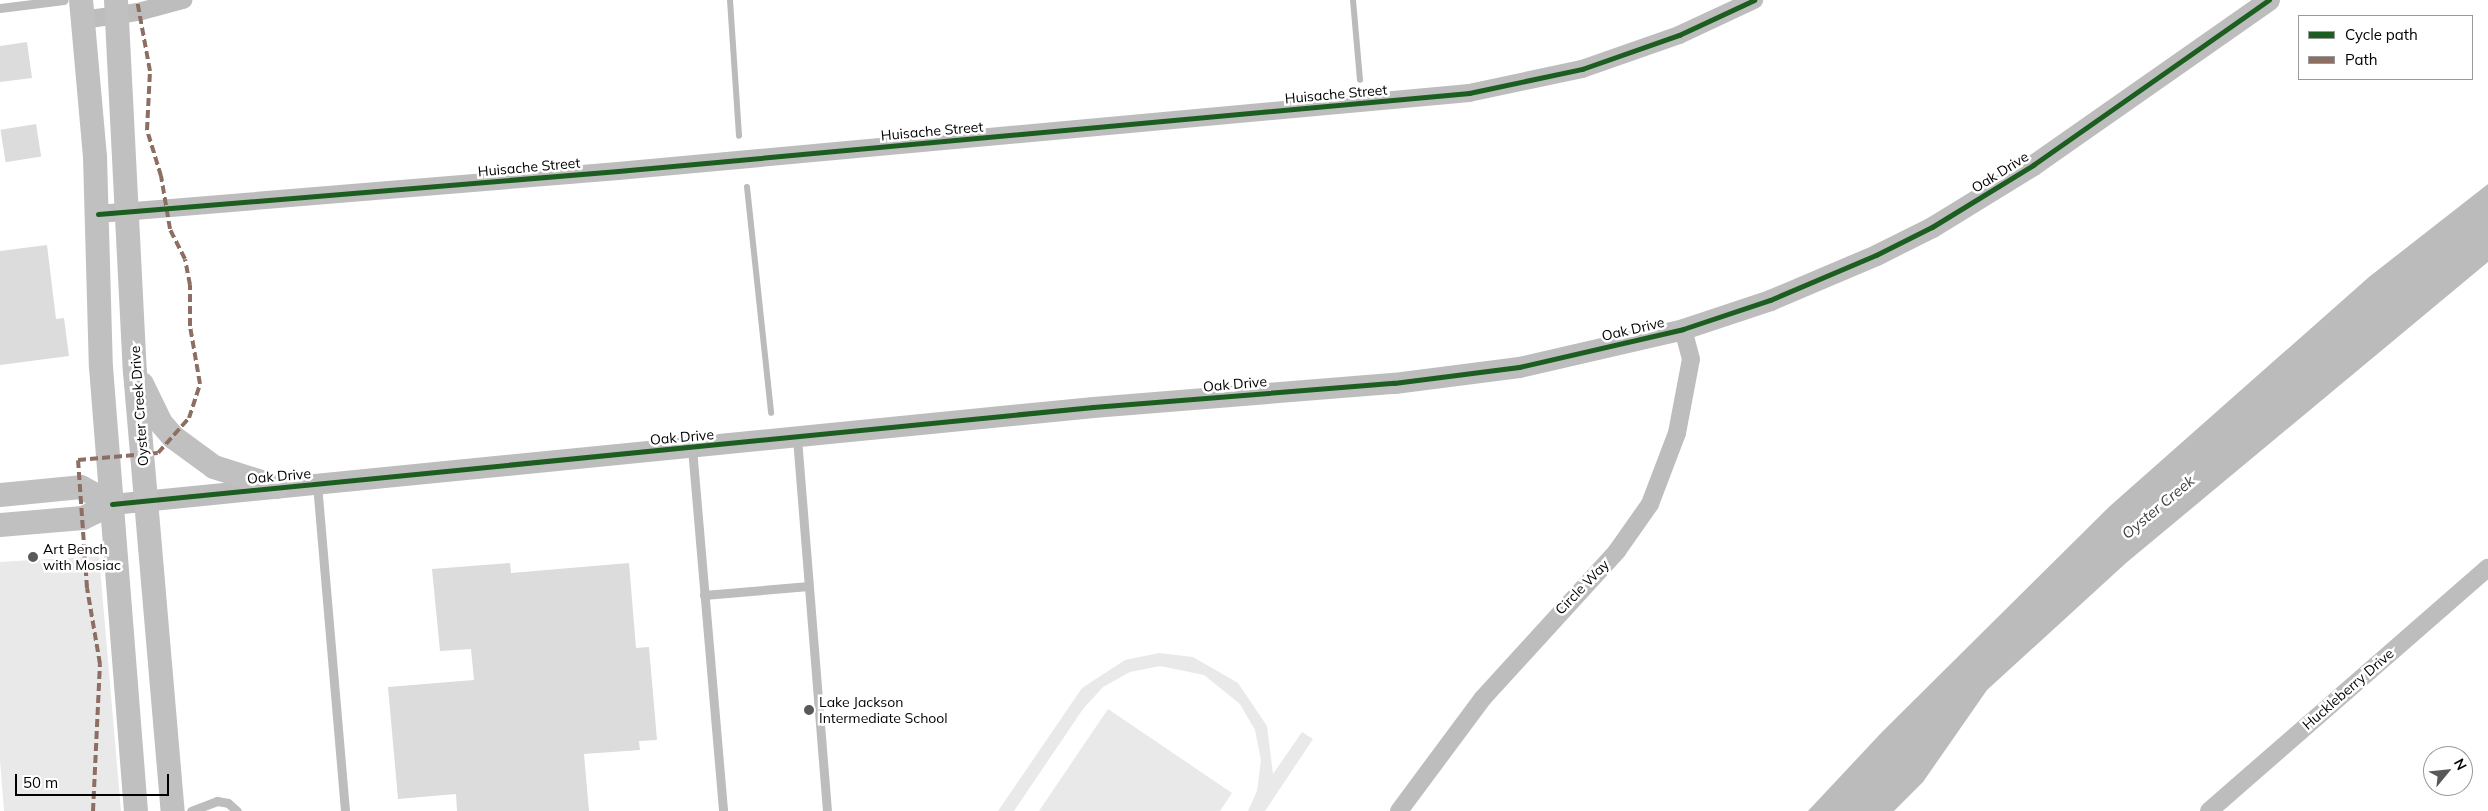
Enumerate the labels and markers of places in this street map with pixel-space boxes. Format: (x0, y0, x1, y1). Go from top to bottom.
place label: Art Bench with Mosiac (43, 541, 121, 574)
marker: Art Bench with Mosiac (27, 551, 39, 563)
place label: Lake Jackson Intermediate School (819, 694, 948, 726)
marker: Lake Jackson Intermediate School (803, 704, 815, 716)

